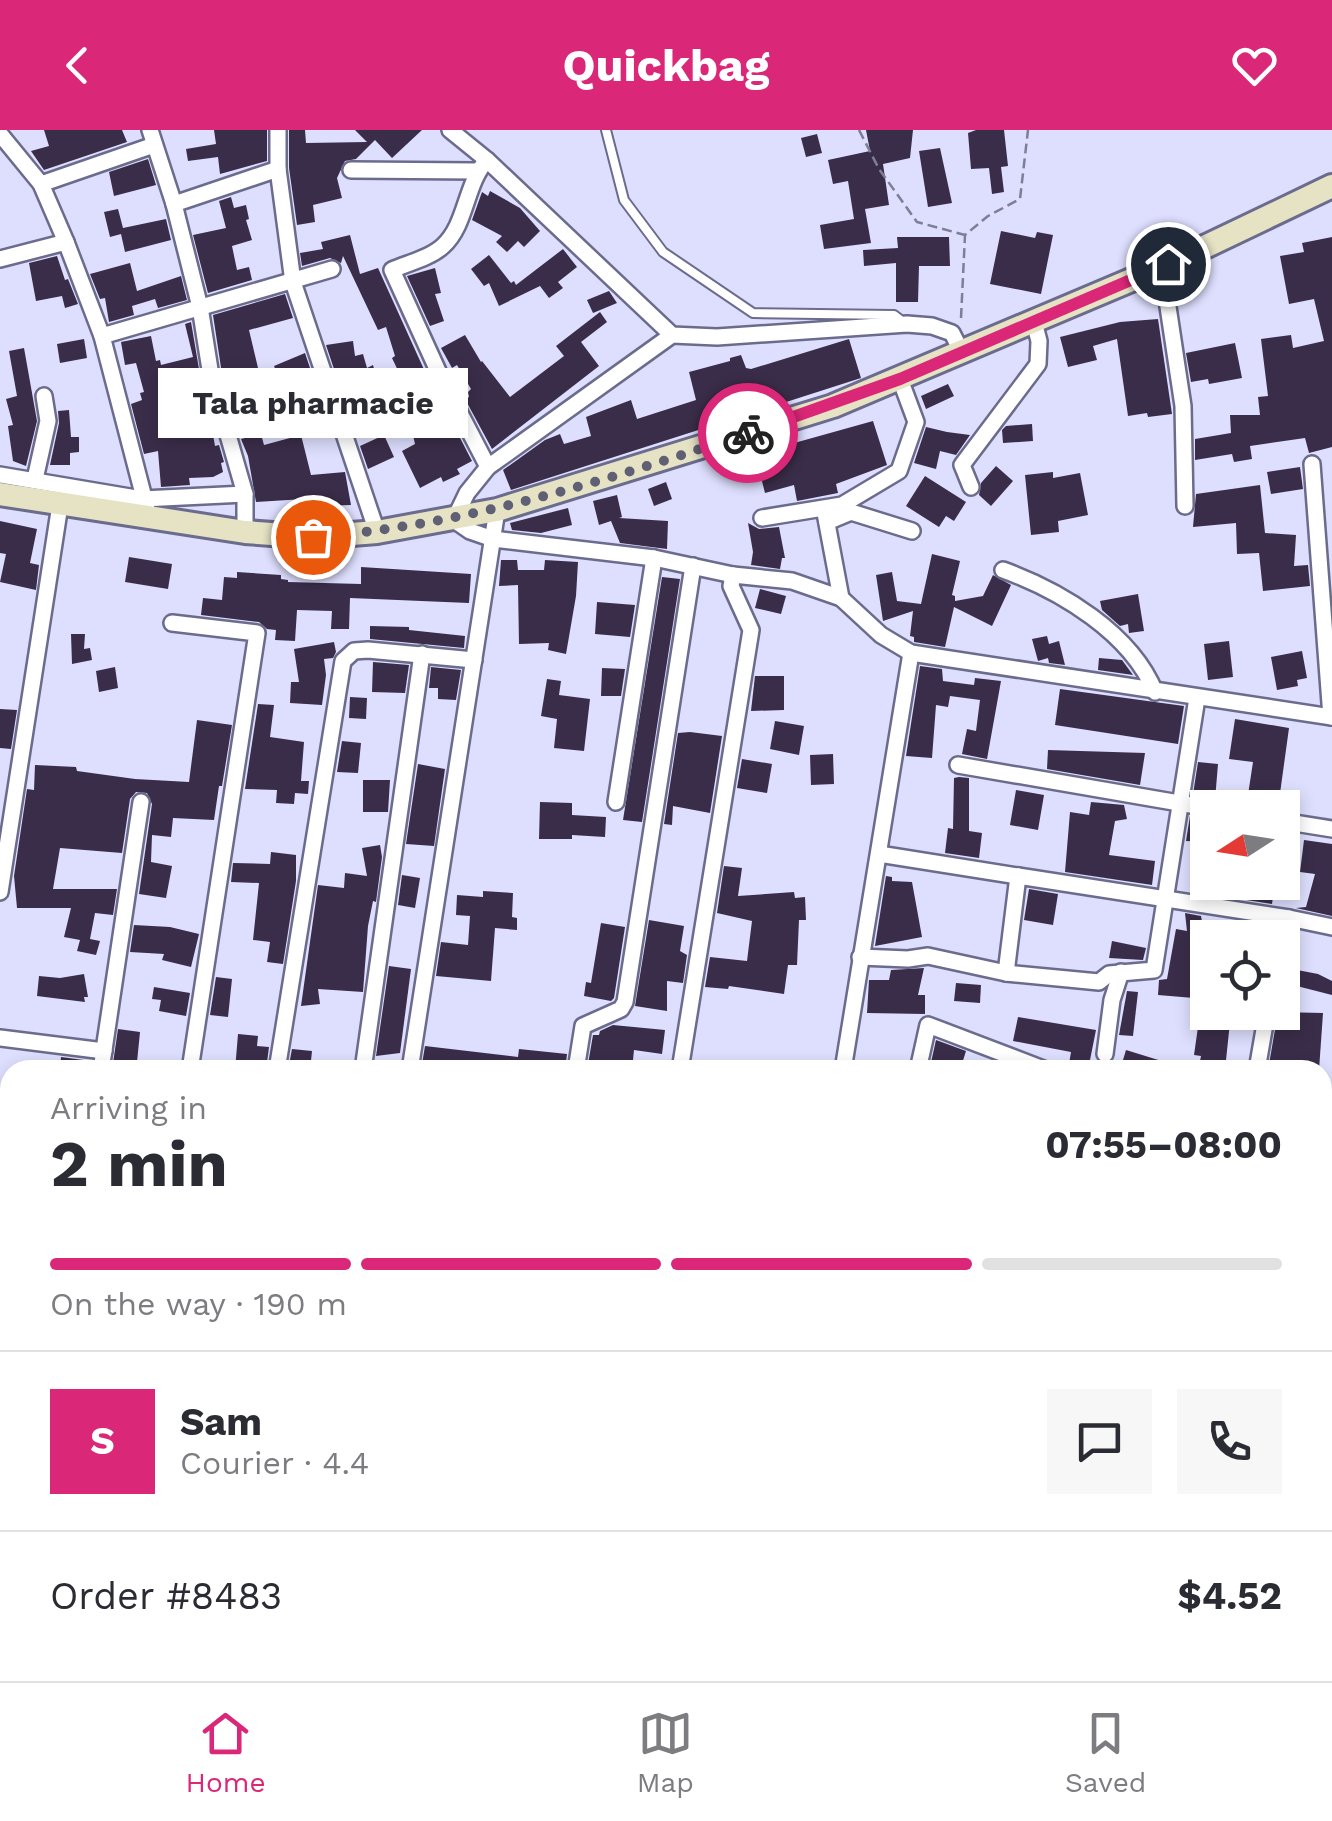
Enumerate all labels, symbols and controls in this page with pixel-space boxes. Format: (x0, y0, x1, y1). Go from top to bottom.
icon: back (50, 38, 105, 93)
icon: heart (1227, 38, 1282, 93)
text: Quickbag (562, 39, 770, 92)
pin (1126, 222, 1211, 307)
icon: home (1141, 237, 1196, 292)
callout: Tala pharmacie (158, 367, 468, 437)
courier (698, 383, 798, 483)
text: Tala pharmacie (192, 384, 434, 422)
icon: bike (721, 406, 776, 461)
pin (271, 495, 356, 580)
icon: bag (286, 510, 341, 565)
north arrow (1190, 790, 1300, 900)
map controls (1190, 790, 1300, 1030)
button: locate (1190, 920, 1300, 1030)
text: Arriving in (50, 1089, 207, 1127)
text: 07:55–08:00 (1045, 1123, 1282, 1167)
text: 2 min (50, 1126, 228, 1202)
text: On the way · 190 m (50, 1285, 347, 1323)
button: chat (1047, 1389, 1152, 1494)
button: phone (1177, 1389, 1282, 1494)
text: Sam (180, 1400, 262, 1444)
text: S (90, 1419, 115, 1463)
text: Courier · 4.4 (180, 1444, 369, 1482)
text: Order #8483 (50, 1574, 282, 1618)
text: $4.52 (1177, 1574, 1282, 1618)
tab: Home (186, 1706, 266, 1799)
tab: Map (637, 1706, 694, 1799)
tab: Saved (1065, 1706, 1146, 1799)

